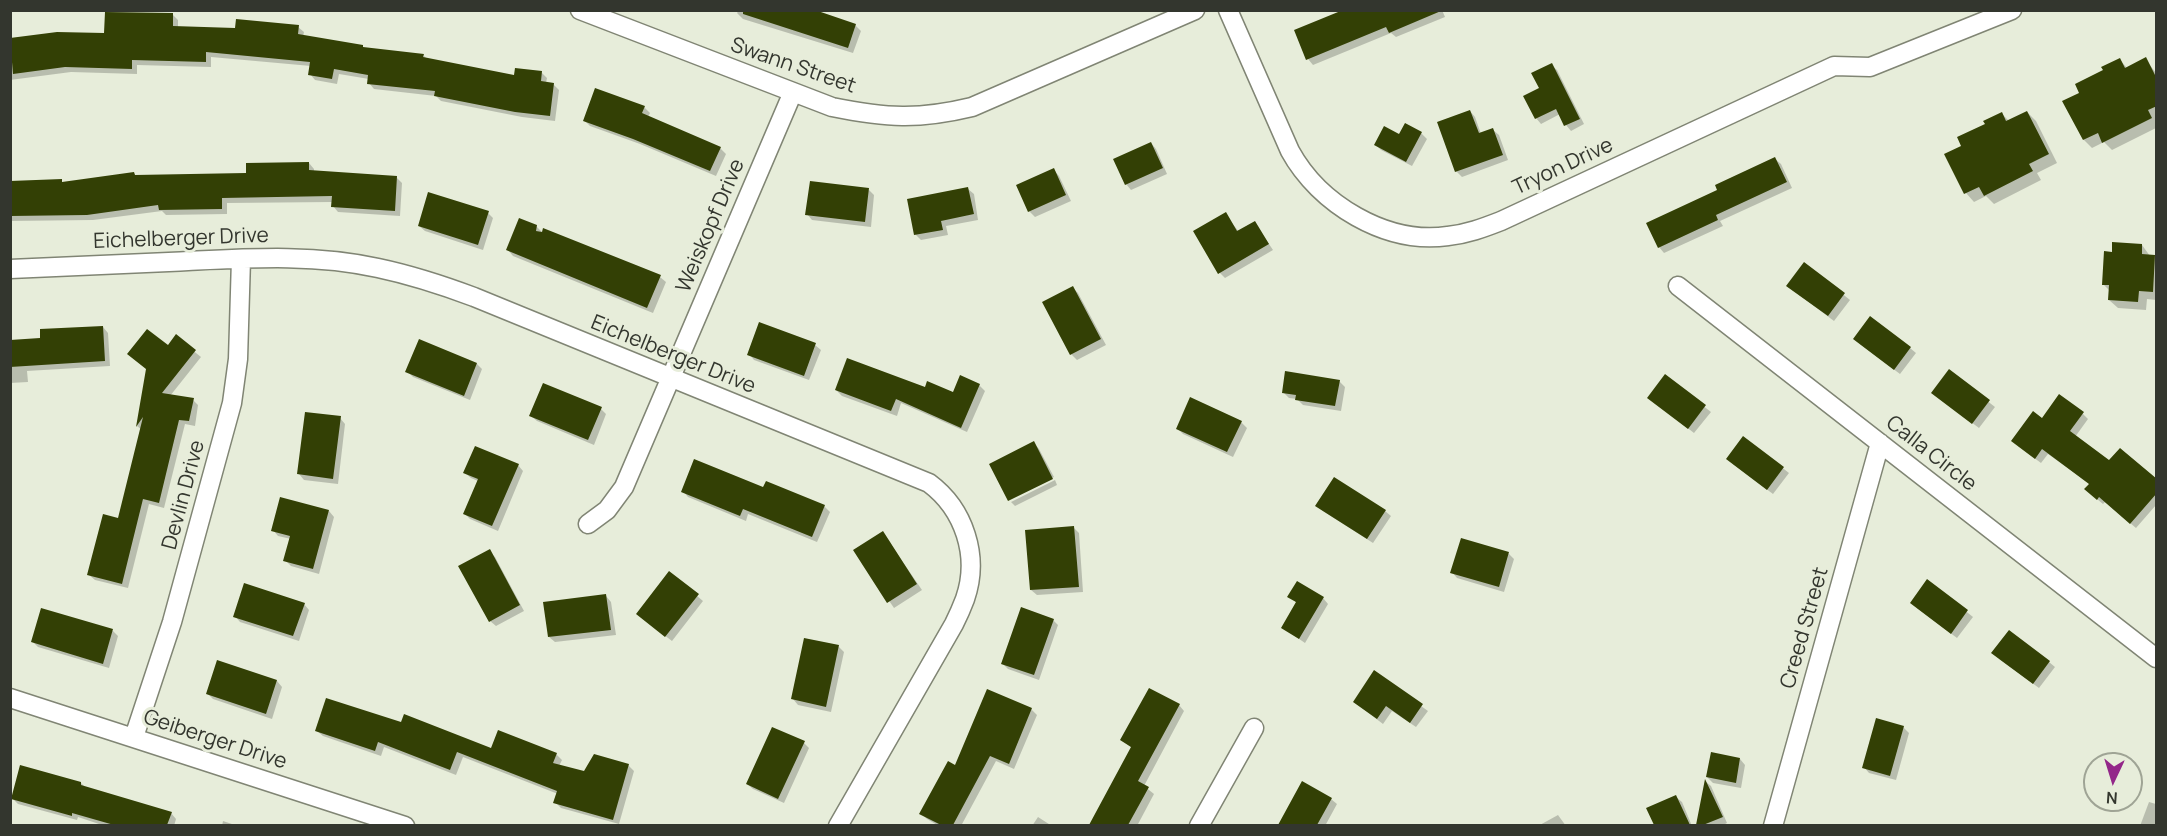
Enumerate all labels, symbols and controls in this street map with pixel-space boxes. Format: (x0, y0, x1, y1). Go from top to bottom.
street label: Swann Street (727, 33, 859, 99)
street label: Tryon Drive (1509, 133, 1617, 201)
street label: Weiskopf Drive (672, 156, 750, 296)
street label: Eichelberger Drive (93, 223, 269, 255)
street label: Eichelberger Drive (587, 310, 759, 400)
street label: Calla Circle (1881, 411, 1981, 497)
street label: Devlin Drive (157, 438, 211, 552)
street label: Creed Street (1776, 564, 1834, 692)
street label: Geiberger Drive (140, 705, 290, 775)
north arrow (2083, 752, 2143, 812)
text: N (2105, 787, 2118, 809)

